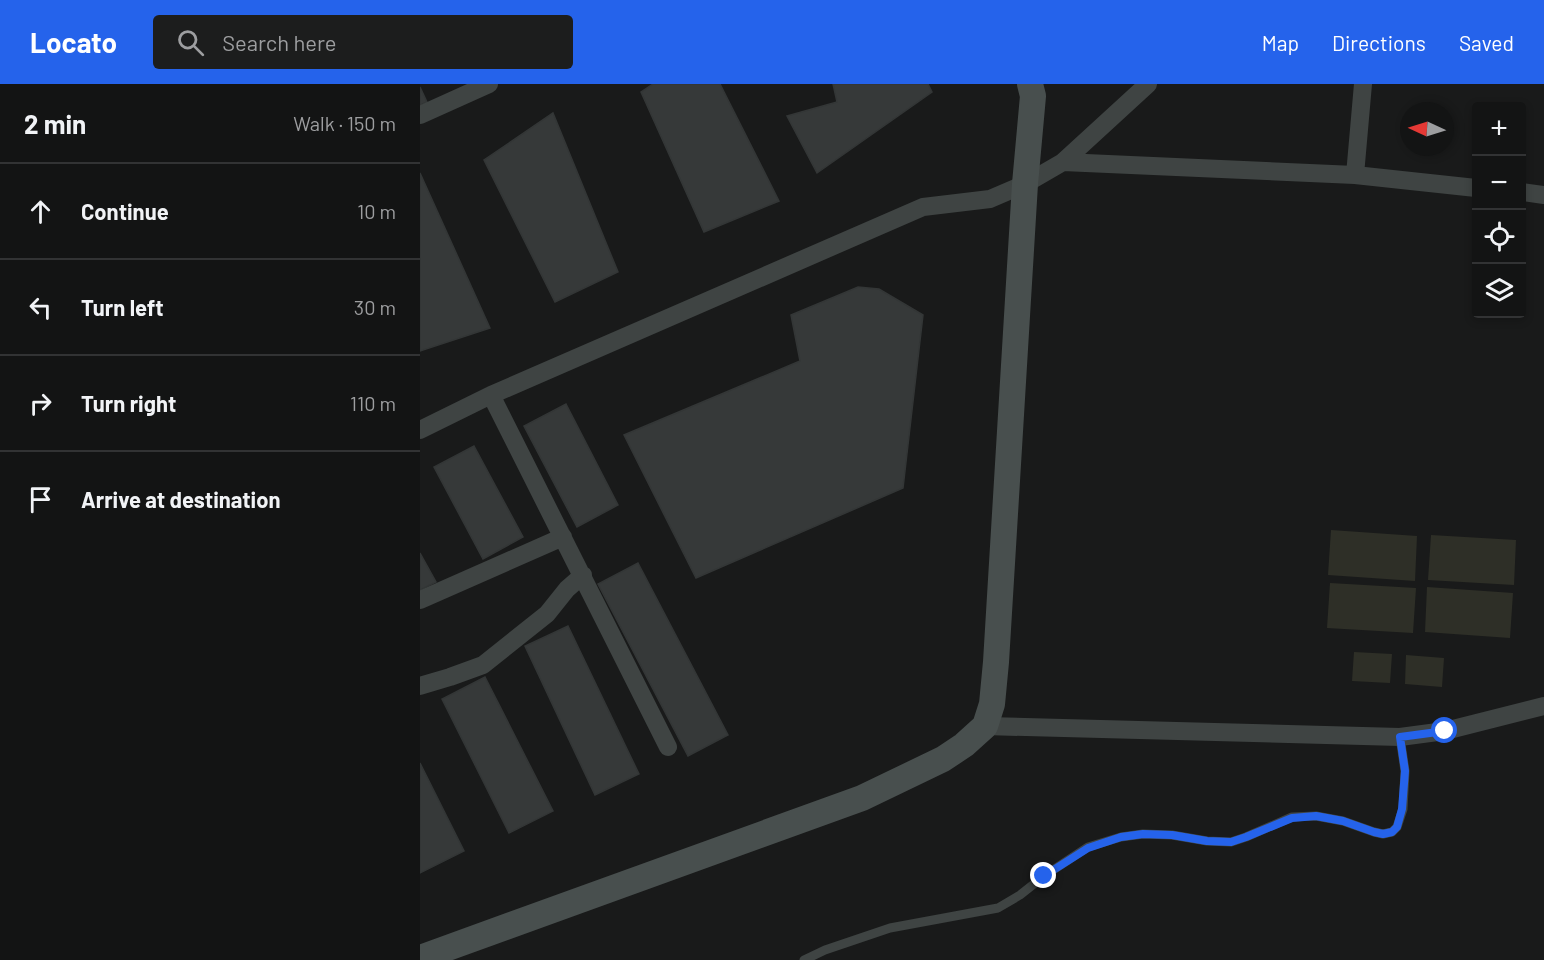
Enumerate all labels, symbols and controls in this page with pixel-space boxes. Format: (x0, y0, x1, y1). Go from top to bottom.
search box (153, 15, 573, 69)
text: Locato (30, 25, 117, 59)
icon: search (174, 26, 207, 59)
text: Search here (222, 29, 337, 55)
text: Map (1262, 30, 1299, 55)
text: Directions (1332, 30, 1426, 55)
text: Saved (1459, 30, 1514, 55)
north arrow (1400, 102, 1454, 156)
map controls (1472, 102, 1526, 318)
button: + (1472, 102, 1526, 156)
text: 2 min (24, 108, 86, 139)
text: Walk · 150 m (293, 111, 396, 135)
button: − (1472, 156, 1526, 210)
icon: ahead (24, 195, 57, 228)
text: Continue (81, 198, 169, 224)
text: 10 m (357, 199, 396, 223)
button: locate (1472, 210, 1526, 264)
button: layers (1472, 264, 1526, 318)
icon: left (24, 291, 57, 324)
text: Turn left (81, 294, 164, 320)
text: 30 m (354, 295, 396, 319)
icon: right (24, 387, 57, 420)
text: Turn right (81, 390, 176, 416)
text: 110 m (350, 391, 396, 415)
icon: arrive (24, 483, 57, 516)
text: Arrive at destination (81, 486, 280, 512)
route start (1431, 717, 1457, 743)
route end (1030, 862, 1056, 888)

